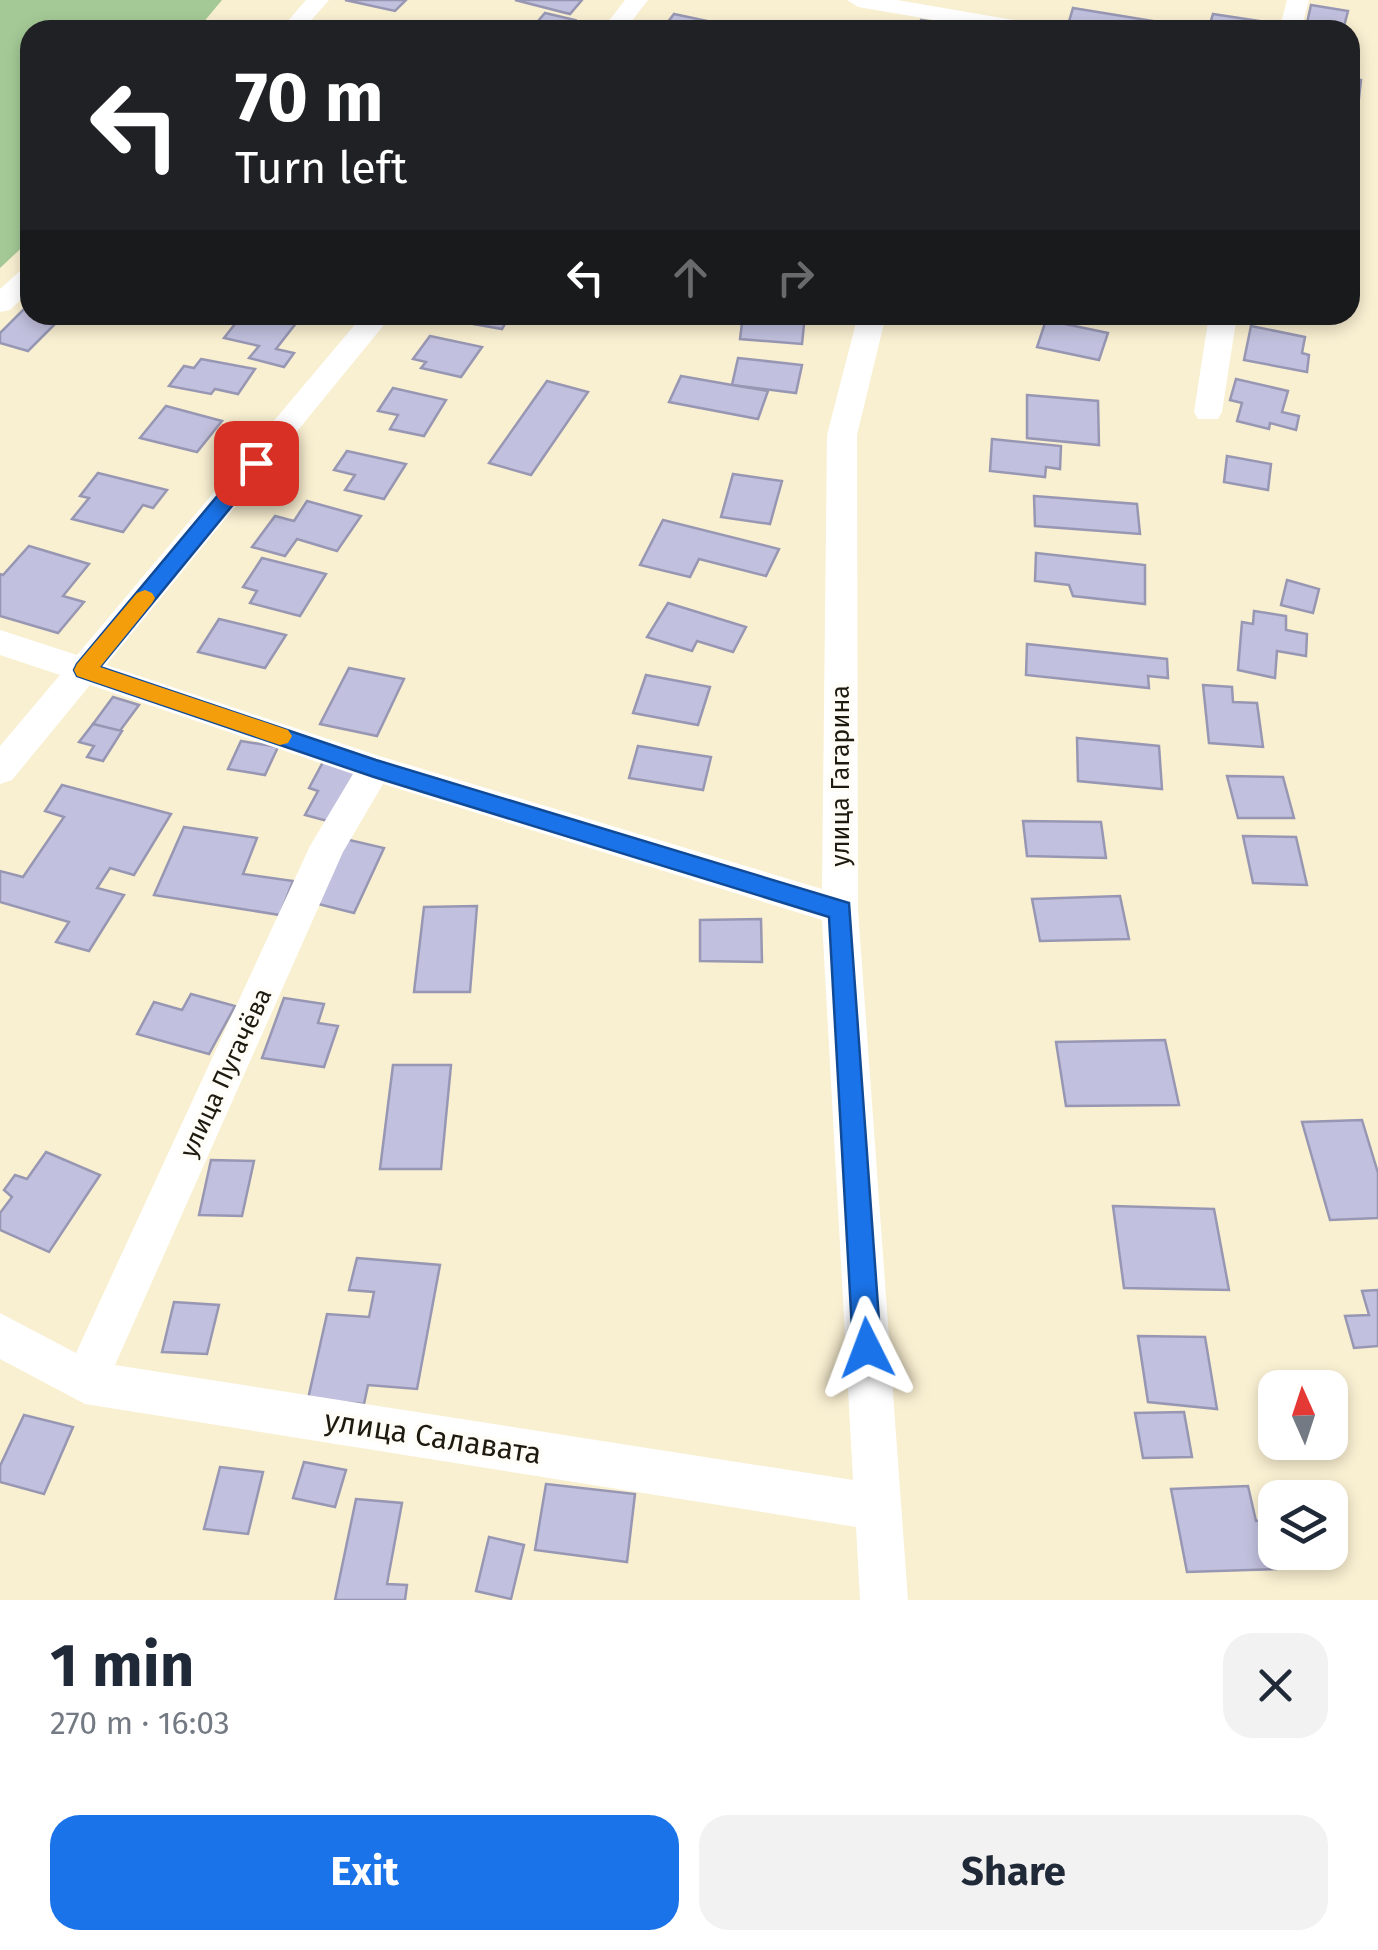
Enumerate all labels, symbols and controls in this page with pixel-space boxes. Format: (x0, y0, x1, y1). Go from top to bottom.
text: 70 m (235, 56, 384, 140)
icon: left (70, 60, 200, 190)
text: Turn left (235, 141, 407, 195)
icon: left (558, 250, 613, 305)
icon: ahead (663, 250, 718, 305)
icon: right (768, 250, 823, 305)
pin (214, 421, 299, 506)
icon: arrive (229, 436, 284, 491)
street label: улица Гагарина (826, 685, 856, 867)
street label: улица Пугачёва (174, 983, 278, 1163)
position arrow (815, 1296, 919, 1400)
north arrow (1258, 1370, 1348, 1460)
map controls (1258, 1370, 1348, 1570)
street label: улица Салавата (322, 1402, 544, 1472)
button: layers (1258, 1480, 1348, 1570)
text: 1 min (50, 1630, 194, 1702)
button: close (1223, 1633, 1328, 1738)
text: 270 m · 16:03 (50, 1704, 230, 1742)
button: Exit (50, 1815, 679, 1930)
button: Share (699, 1815, 1328, 1930)

